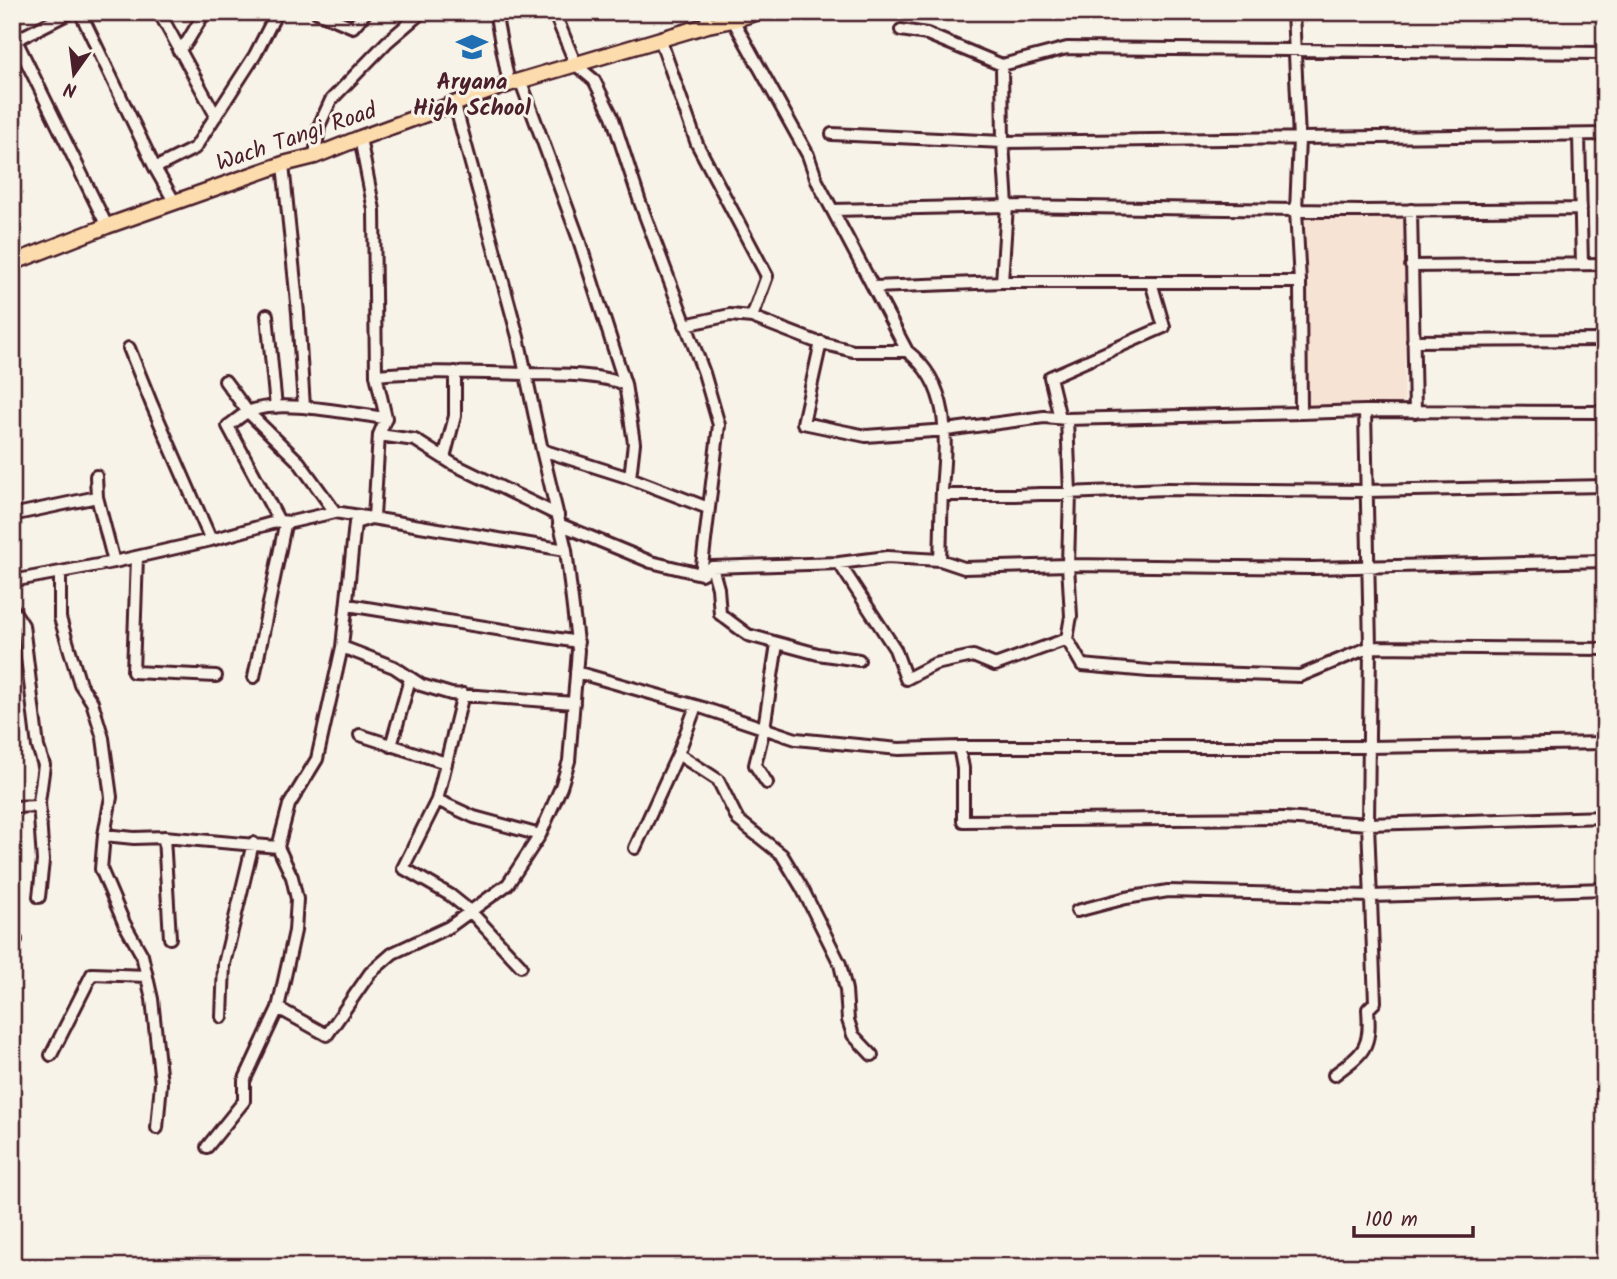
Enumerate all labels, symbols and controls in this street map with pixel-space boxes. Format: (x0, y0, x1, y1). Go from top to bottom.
school or university icon: Aryana High School (455, 30, 489, 64)
north arrow (38, 38, 108, 108)
place label: Aryana High School (413, 65, 532, 127)
text: N (61, 73, 80, 105)
street label: Wach Tangi Road (212, 93, 382, 182)
scale bar (1354, 1195, 1474, 1239)
text: 100 m (1365, 1204, 1418, 1237)

